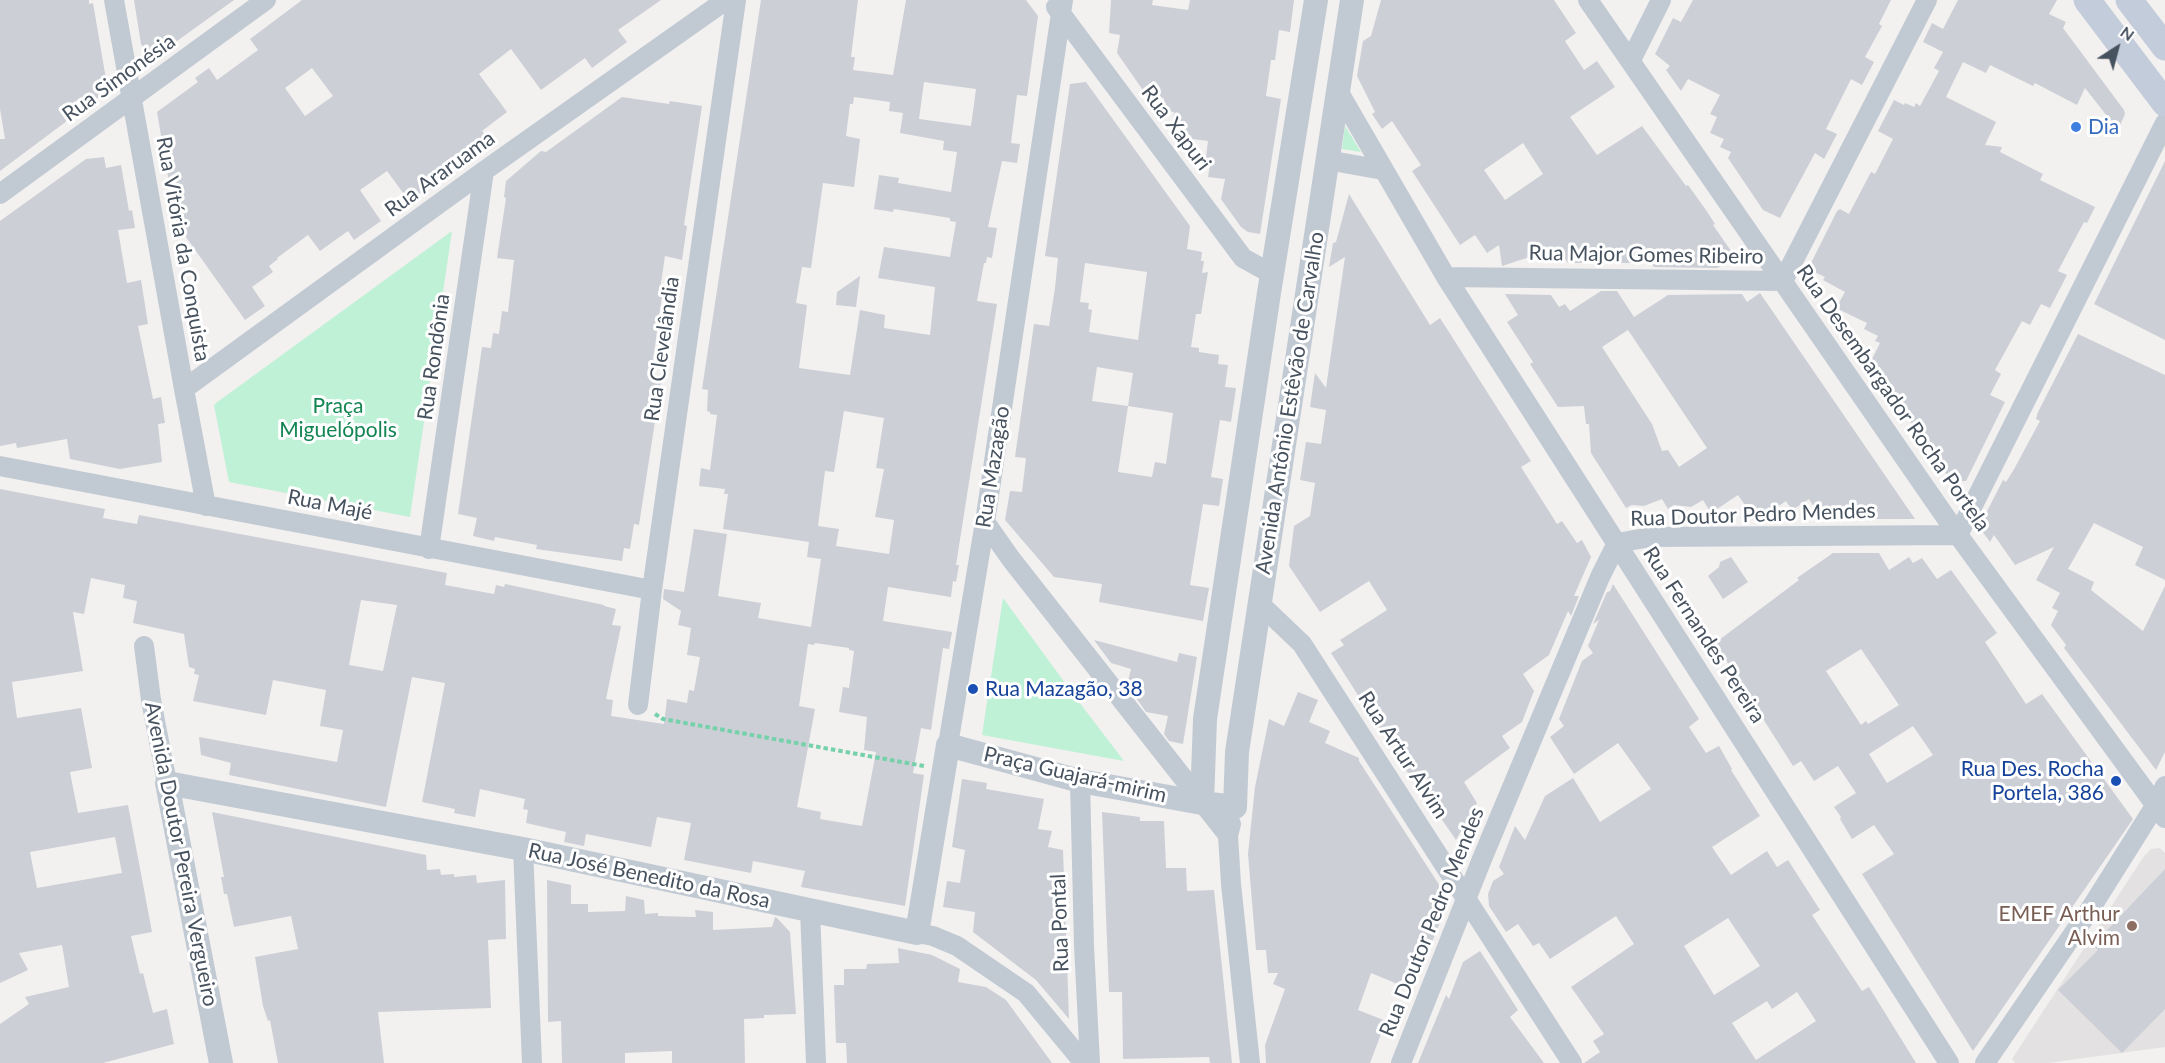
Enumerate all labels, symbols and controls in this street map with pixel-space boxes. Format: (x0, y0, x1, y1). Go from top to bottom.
north arrow (2087, 18, 2147, 78)
text: N (2117, 22, 2138, 44)
street label: Rua Simonésia (58, 29, 180, 127)
street label: Rua Xapuri (1136, 80, 1216, 176)
place label: Dia (2088, 114, 2119, 140)
marker: Dia (2069, 120, 2083, 134)
street label: Rua Araruama (380, 126, 500, 222)
street label: Rua Vitória da Conquista (151, 135, 215, 363)
street label: Avenida Antônio Estêvão de Carvalho (1250, 230, 1330, 576)
street label: Rua Major Gomes Ribeiro (1528, 240, 1764, 270)
street label: Rua Desembargador Rocha Portela (1791, 260, 1995, 536)
street label: Rua Clevelândia (639, 275, 685, 423)
street label: Rua Rondônia (413, 292, 455, 422)
park label: Praça Miguelópolis (279, 393, 397, 443)
street label: Rua Mazagão (971, 404, 1015, 530)
street label: Rua Majé (285, 484, 375, 526)
street label: Rua Doutor Pedro Mendes (1630, 498, 1876, 532)
street label: Rua Fernandes Pereira (1637, 542, 1771, 728)
place label: Rua Mazagão, 38 (985, 676, 1143, 702)
marker: Rua Mazagão, 38 (966, 682, 980, 696)
street label: Rua Artur Alvim (1353, 687, 1453, 823)
street label: Avenida Doutor Pereira Vergueiro (139, 699, 223, 1009)
street label: Praça Guajará-mirim (981, 742, 1169, 808)
place label: Rua Des. Rocha Portela, 386 (1961, 756, 2104, 806)
marker: Rua Des. Rocha Portela, 386 (2109, 774, 2123, 788)
street label: Rua Doutor Pedro Mendes (1374, 804, 1490, 1040)
street label: Rua José Benedito da Rosa (526, 838, 772, 914)
street label: Rua Pontal (1046, 873, 1074, 973)
place label: EMEF Arthur Alvim (1999, 901, 2120, 951)
marker: EMEF Arthur Alvim (2125, 919, 2139, 933)

